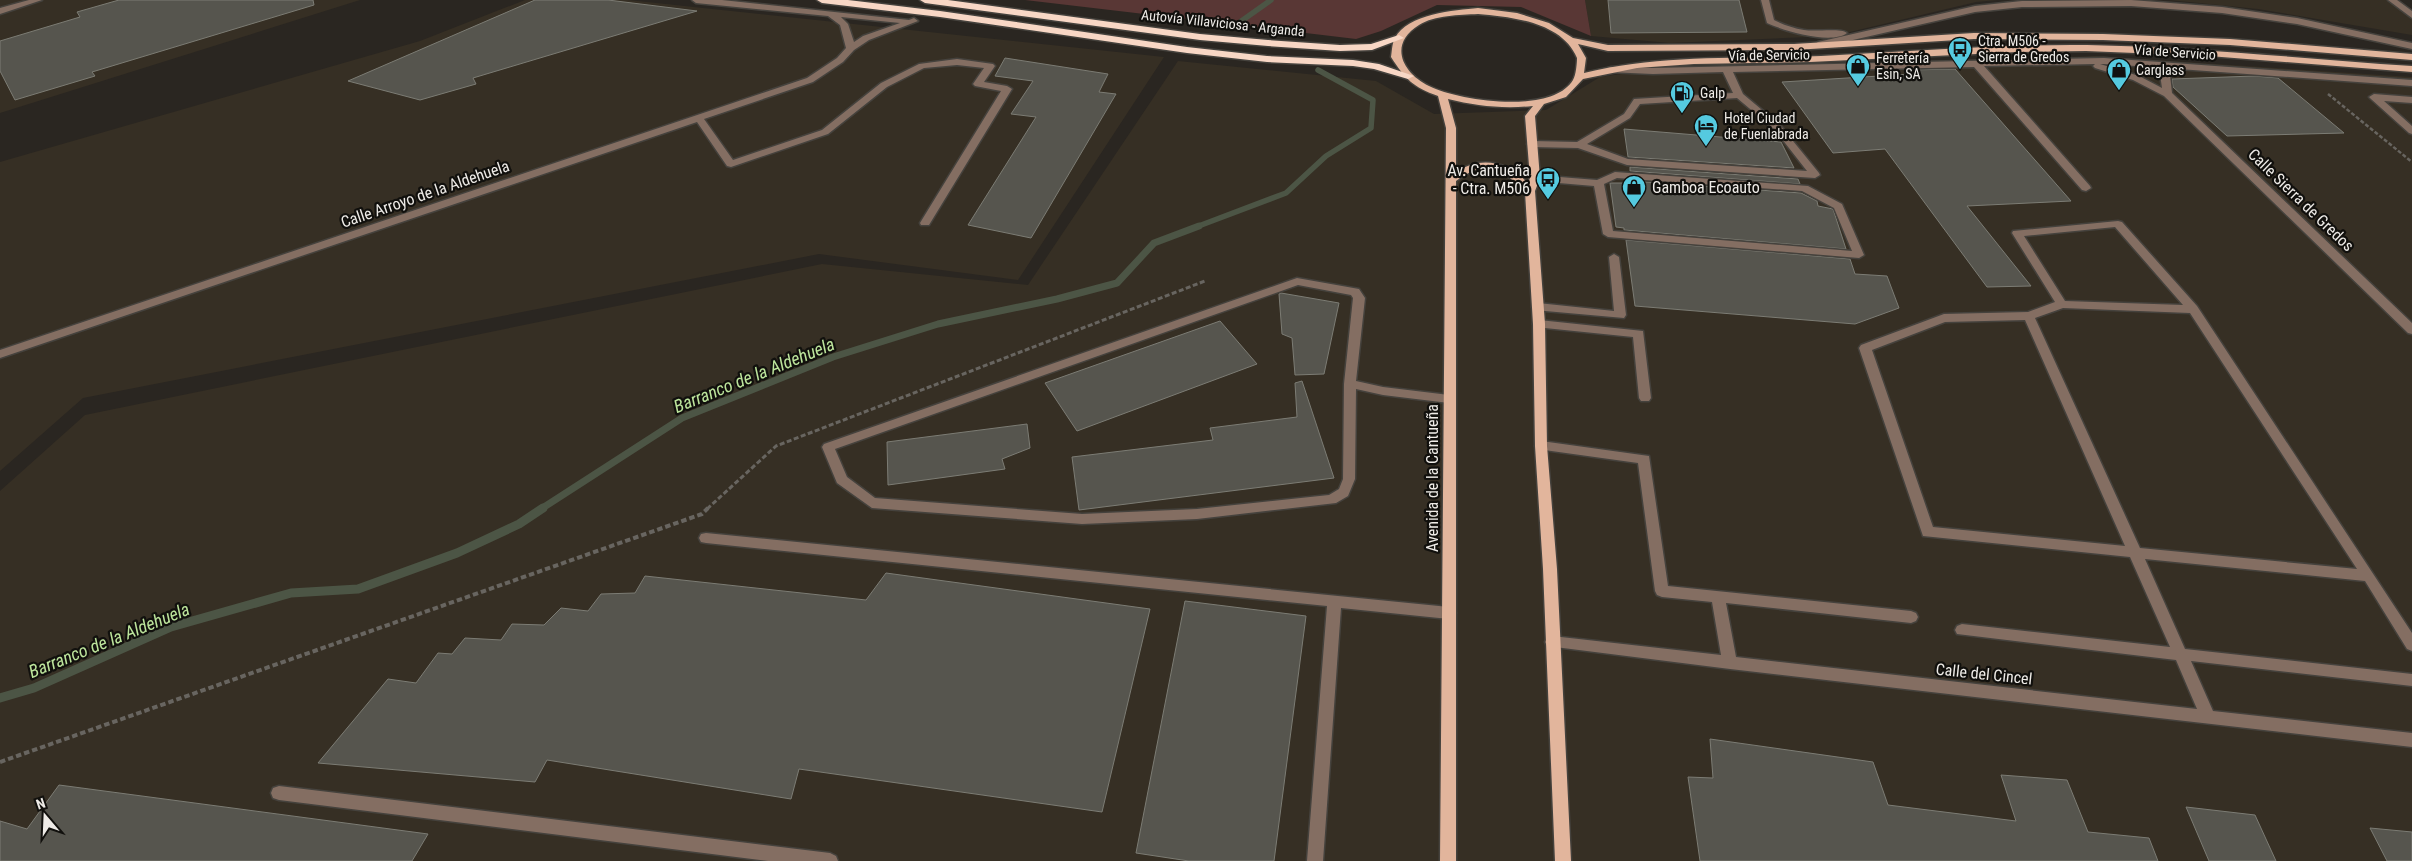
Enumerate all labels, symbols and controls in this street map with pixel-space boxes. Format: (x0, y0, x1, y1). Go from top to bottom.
street label: Autovía Villaviciosa - Arganda (1141, 6, 1305, 40)
place label: Ctra. M506 - Sierra de Gredos (1978, 33, 2069, 65)
bus stop icon: Ctra. M506 - Sierra de Gredos (1947, 36, 1973, 70)
street label: Vía de Servicio (2134, 41, 2216, 63)
street label: Vía de Servicio (1728, 46, 1810, 64)
place label: Ferretería Esin, SA (1876, 50, 1929, 82)
shop icon: Ferretería Esin, SA (1845, 53, 1871, 87)
shop icon: Carglass (2106, 57, 2132, 91)
place label: Carglass (2136, 62, 2184, 78)
fuel station icon: Galp (1669, 80, 1695, 114)
place label: Galp (1700, 85, 1725, 101)
place label: Hotel Ciudad de Fuenlabrada (1724, 110, 1809, 142)
hotel icon: Hotel Ciudad de Fuenlabrada (1693, 113, 1719, 147)
street label: Calle Sierra de Gredos (2244, 145, 2358, 255)
street label: Calle Arroyo de la Aldehuela (338, 156, 512, 232)
place label: Av. Cantueña - Ctra. M506 (1447, 161, 1530, 198)
bus stop icon: Av. Cantueña - Ctra. M506 (1535, 166, 1561, 200)
shop icon: Gamboa Ecoauto (1621, 174, 1647, 208)
place label: Gamboa Ecoauto (1652, 178, 1760, 197)
water label: Barranco de la Aldehuela (670, 333, 838, 417)
street label: Avenida de la Cantueña (1423, 404, 1442, 552)
water label: Barranco de la Aldehuela (25, 598, 193, 682)
street label: Calle del Cincel (1935, 659, 2033, 689)
north arrow (20, 791, 70, 841)
text: N (34, 795, 47, 813)

